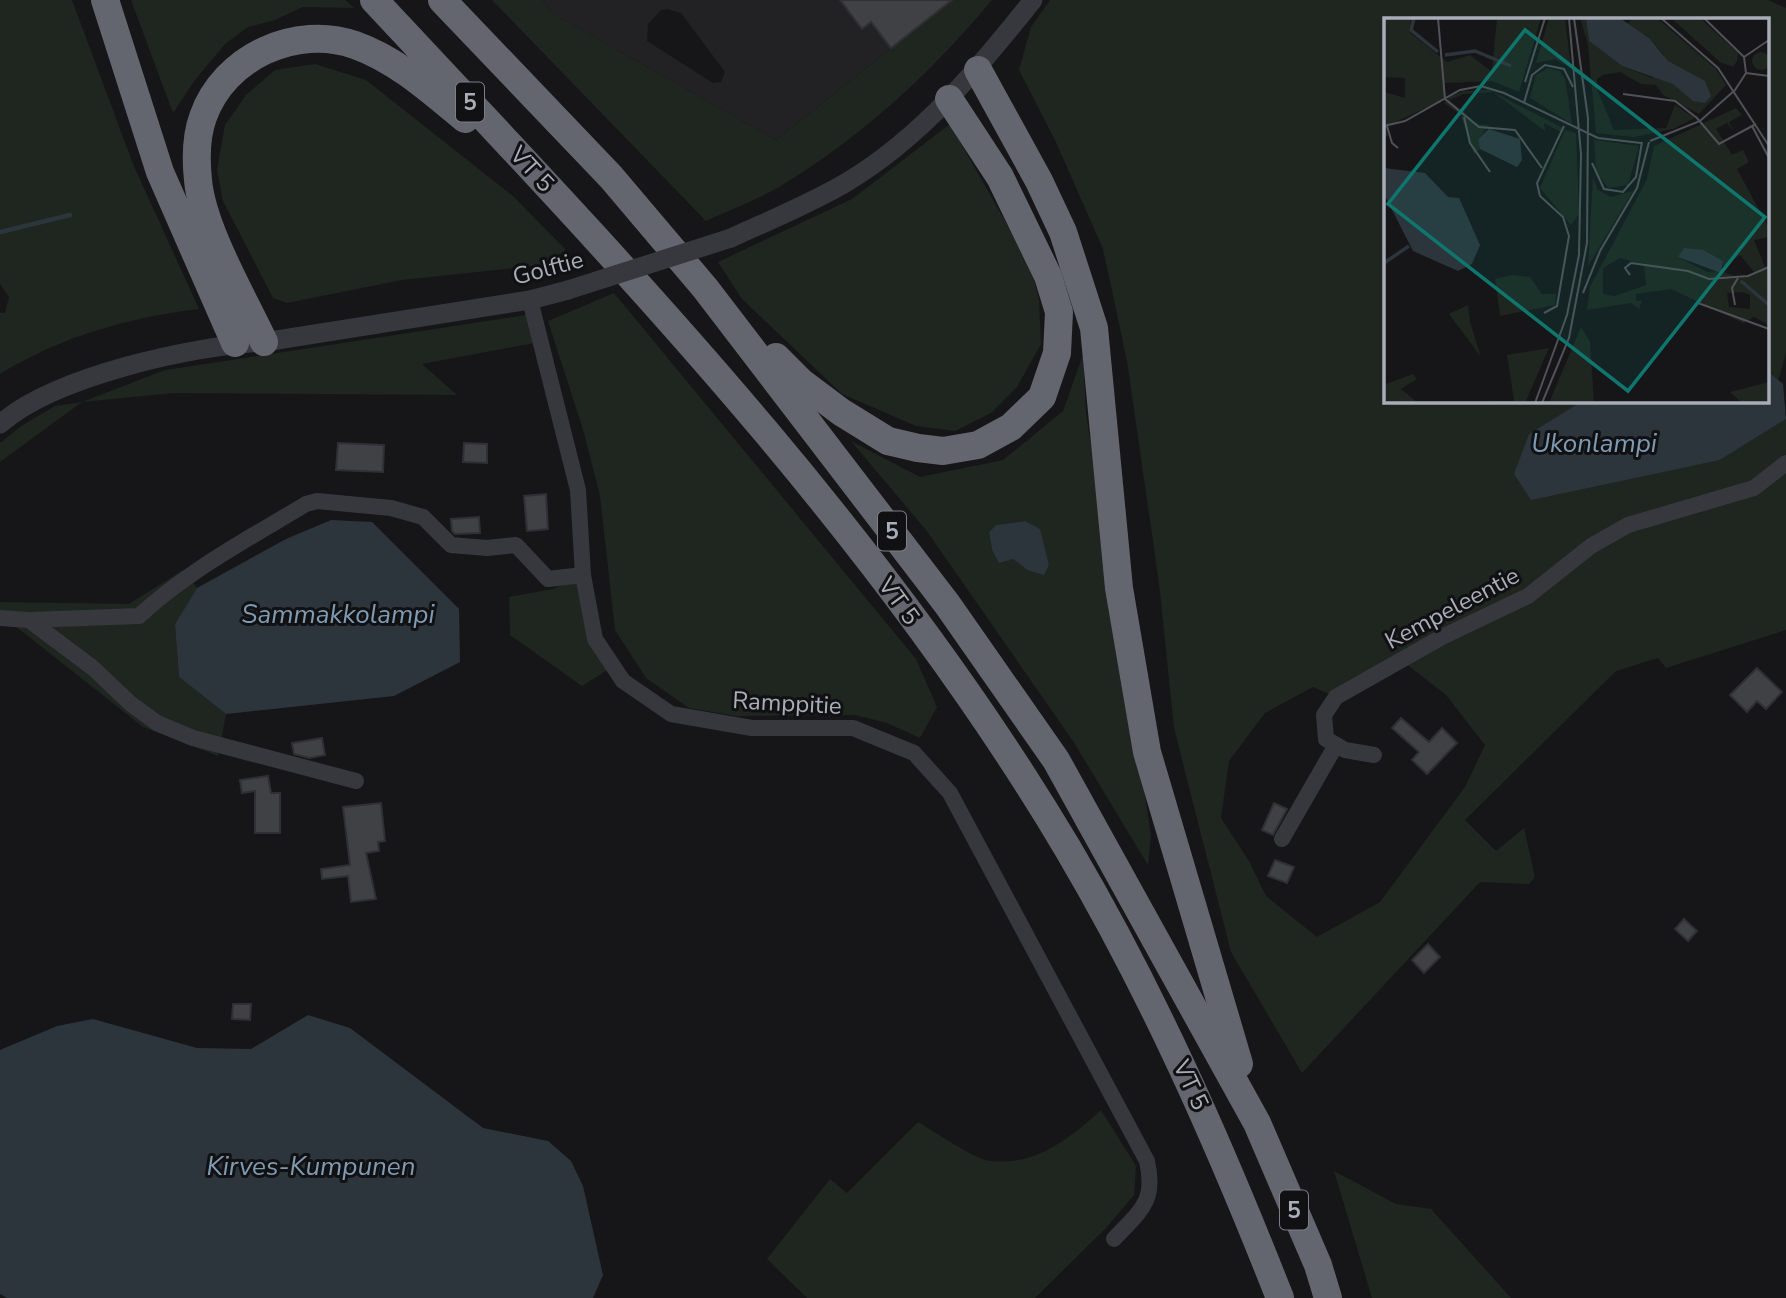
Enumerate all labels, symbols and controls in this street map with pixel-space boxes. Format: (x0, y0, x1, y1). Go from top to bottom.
inset map (1384, 18, 1768, 402)
road number: 5 (456, 82, 484, 122)
street label: VT 5 (502, 138, 561, 199)
street label: Golftie (509, 243, 587, 293)
water label: Ukonlampi (1531, 426, 1658, 461)
road number: 5 (878, 512, 906, 551)
street label: Kempeleentie (1379, 559, 1525, 657)
street label: VT 5 (870, 570, 927, 631)
water label: Sammakkolampi (241, 597, 436, 632)
street label: Ramppitie (731, 684, 843, 722)
street label: VT 5 (1165, 1054, 1216, 1115)
water label: Kirves-Kumpunen (207, 1149, 415, 1184)
road number: 5 (1280, 1190, 1308, 1230)

